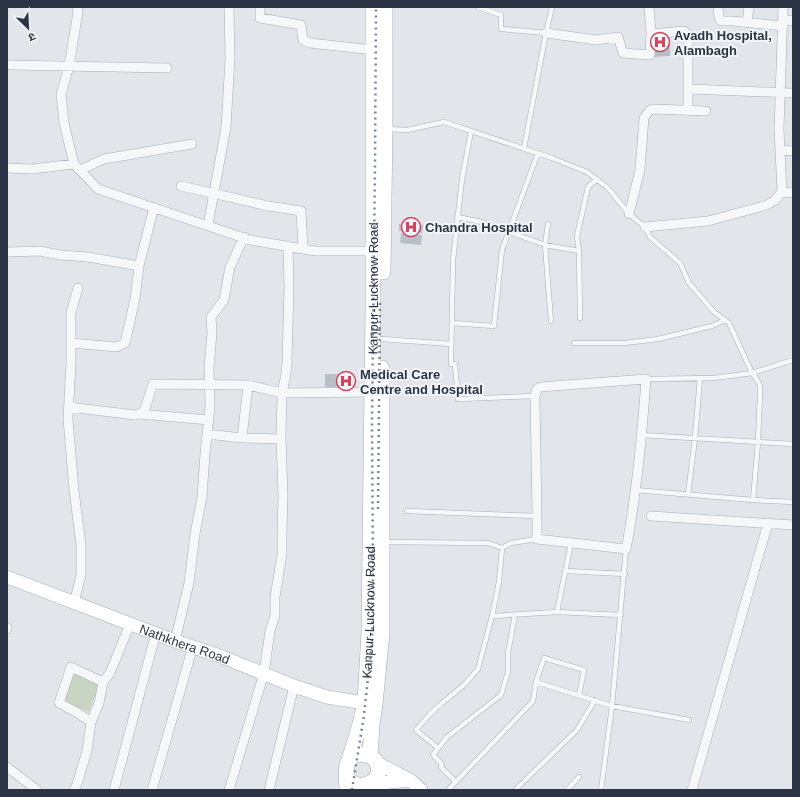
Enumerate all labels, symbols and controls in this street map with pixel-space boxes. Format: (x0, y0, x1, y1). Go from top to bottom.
north arrow (8, 8, 48, 48)
place label: Avadh Hospital, Alambagh (674, 28, 772, 58)
text: उ (26, 30, 37, 44)
hospital icon: Avadh Hospital, Alambagh (649, 31, 671, 53)
hospital icon: Chandra Hospital (400, 216, 422, 238)
place label: Chandra Hospital (425, 220, 533, 235)
street label: Kanpur-Lucknow Road (365, 222, 381, 355)
place label: Medical Care Centre and Hospital (360, 367, 483, 397)
hospital icon: Medical Care Centre and Hospital (335, 370, 357, 392)
street label: Kanpur-Lucknow Road (359, 546, 378, 679)
street label: Nathkhera Road (137, 621, 232, 667)

